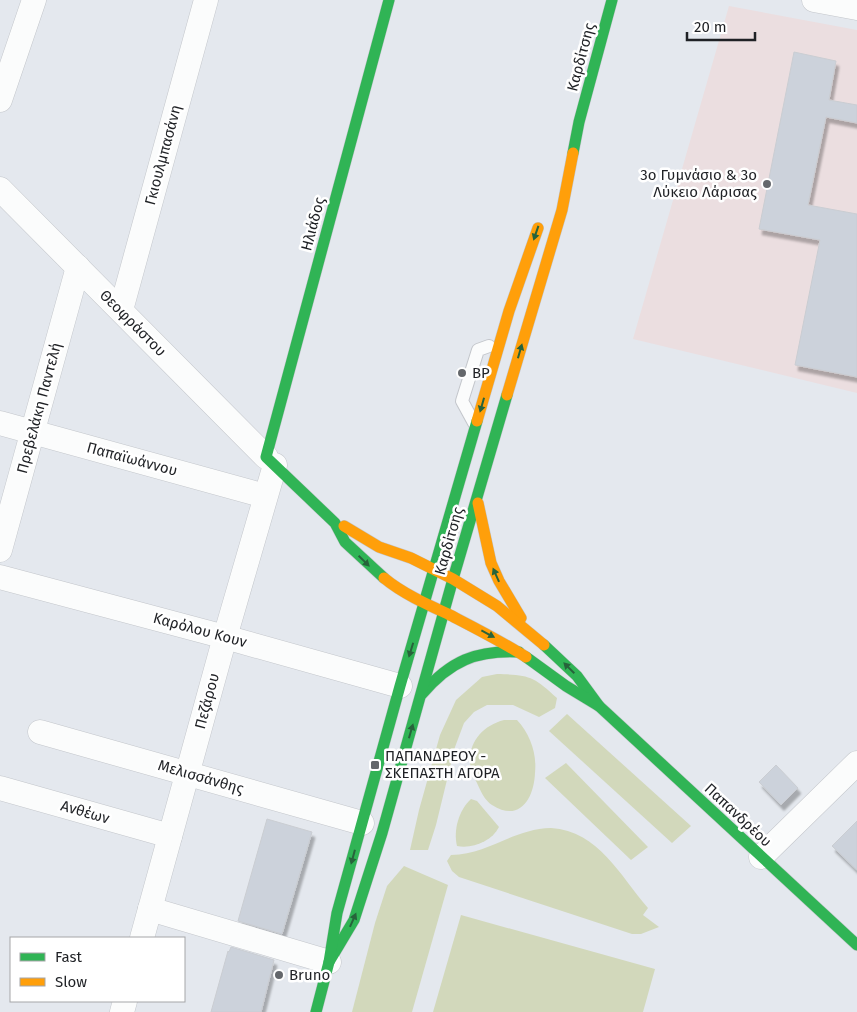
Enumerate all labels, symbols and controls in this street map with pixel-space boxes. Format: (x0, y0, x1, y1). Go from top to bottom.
scale bar (687, 10, 754, 42)
text: 20 m (694, 18, 727, 36)
street label: Καρδίτσης (563, 21, 599, 93)
street label: Γκιουλμπασάνη (141, 103, 185, 207)
place label: 3ο Γυμνάσιο & 3ο Λύκειο Λάρισας (640, 166, 757, 201)
marker: 3ο Γυμνάσιο & 3ο Λύκειο Λάρισας (761, 178, 773, 190)
street label: Ηλιάδος (297, 195, 329, 253)
one-way arrow (532, 226, 540, 241)
street label: Θεοφράστου (96, 286, 170, 360)
street label: Πρεβελάκη Παντελή (13, 341, 65, 475)
one-way arrow (516, 343, 524, 358)
place label: BP (472, 364, 490, 382)
marker: BP (456, 367, 468, 379)
one-way arrow (478, 397, 486, 412)
street label: Παπαϊωάννου (85, 438, 179, 480)
street label: Καρδίτσης (431, 505, 467, 577)
one-way arrow (358, 555, 370, 567)
one-way arrow (491, 568, 499, 582)
street label: Καρόλου Κουν (151, 609, 250, 651)
one-way arrow (481, 630, 496, 638)
one-way arrow (406, 643, 414, 658)
one-way arrow (563, 662, 575, 674)
street label: Πεζάρου (191, 671, 223, 731)
one-way arrow (407, 723, 415, 738)
place label: ΠΑΠΑΝΔΡΕΟΥ - ΣΚΕΠΑΣΤΗ ΑΓΟΡΑ (385, 747, 500, 782)
street label: Μελισσάνθης (156, 756, 246, 798)
marker: ΠΑΠΑΝΔΡΕΟΥ - ΣΚΕΠΑΣΤΗ ΑΓΟΡΑ (369, 759, 381, 771)
street label: Παπανδρέου (701, 779, 775, 851)
street label: Ανθέων (59, 796, 112, 828)
one-way arrow (348, 850, 356, 865)
one-way arrow (350, 913, 358, 927)
legend (10, 937, 185, 1002)
text: Fast (55, 948, 82, 966)
place label: Bruno (289, 966, 330, 984)
marker: Bruno (273, 969, 285, 981)
text: Slow (55, 973, 87, 991)

